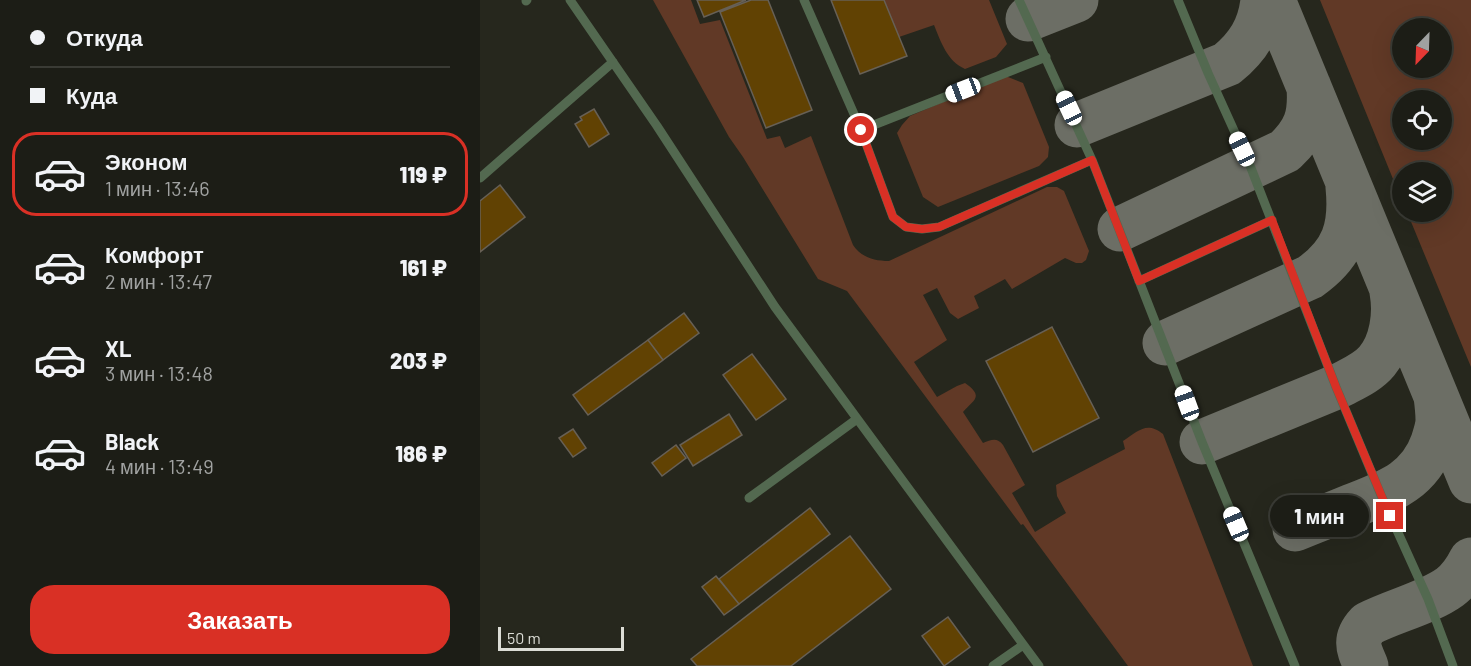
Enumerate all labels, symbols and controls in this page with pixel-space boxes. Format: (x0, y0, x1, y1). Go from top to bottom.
north arrow (1392, 18, 1452, 78)
map controls (1392, 18, 1452, 222)
text: Откуда (66, 24, 143, 50)
car (943, 75, 983, 105)
text: Куда (66, 82, 117, 108)
car (1053, 88, 1085, 128)
button: locate (1392, 90, 1452, 150)
route start (847, 116, 874, 143)
car (1226, 129, 1258, 169)
icon: car (33, 147, 87, 201)
text: Эконом (105, 148, 188, 174)
text: 119 ₽ (400, 161, 447, 187)
button: layers (1392, 162, 1452, 222)
text: 1 мин · 13:46 (105, 176, 210, 200)
icon: car (33, 240, 87, 294)
text: Комфорт (105, 241, 204, 267)
text: 161 ₽ (400, 254, 447, 280)
text: 2 мин · 13:47 (105, 269, 212, 293)
icon: car (33, 333, 87, 387)
text: XL (105, 335, 131, 361)
text: 203 ₽ (390, 347, 447, 373)
text: 3 мин · 13:48 (105, 361, 213, 385)
car (1172, 383, 1202, 423)
icon: car (33, 426, 87, 480)
text: Black (105, 428, 159, 454)
text: 186 ₽ (395, 440, 447, 466)
text: 4 мин · 13:49 (105, 454, 214, 478)
callout: 1 мин (1270, 495, 1369, 537)
route end (1376, 502, 1403, 529)
car (1221, 504, 1251, 544)
text: 1 мин (1294, 504, 1345, 528)
button: Заказать (30, 585, 450, 654)
scale bar (498, 624, 624, 652)
text: 50 m (507, 628, 541, 647)

